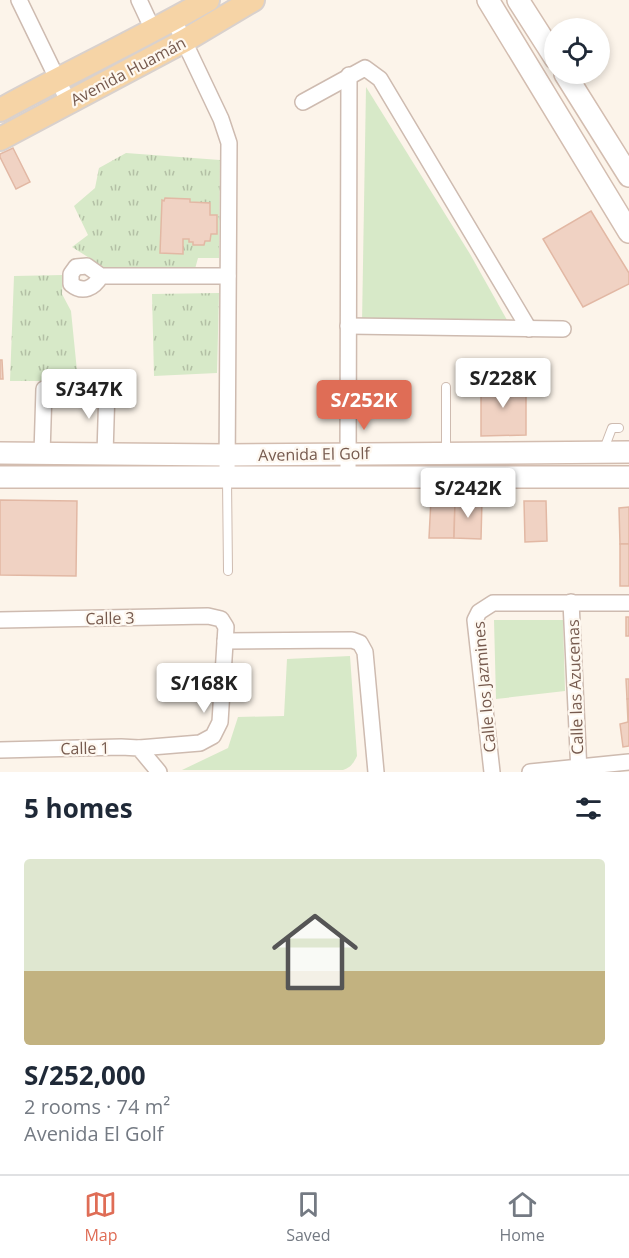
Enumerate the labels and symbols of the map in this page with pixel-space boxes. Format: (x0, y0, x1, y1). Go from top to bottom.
street label: Avenida Huamán (66, 31, 190, 111)
pin: S/228K (454, 358, 552, 409)
pin: S/347K (40, 369, 138, 420)
pin: S/252K (315, 380, 413, 431)
street label: Avenida El Golf (258, 442, 372, 466)
pin: S/242K (419, 468, 517, 519)
street label: Calle 3 (85, 607, 135, 629)
street label: Calle las Azucenas (562, 619, 588, 755)
street label: Calle los Jazmines (467, 620, 501, 754)
pin: S/168K (155, 663, 253, 714)
street label: Calle 1 (60, 737, 110, 759)

